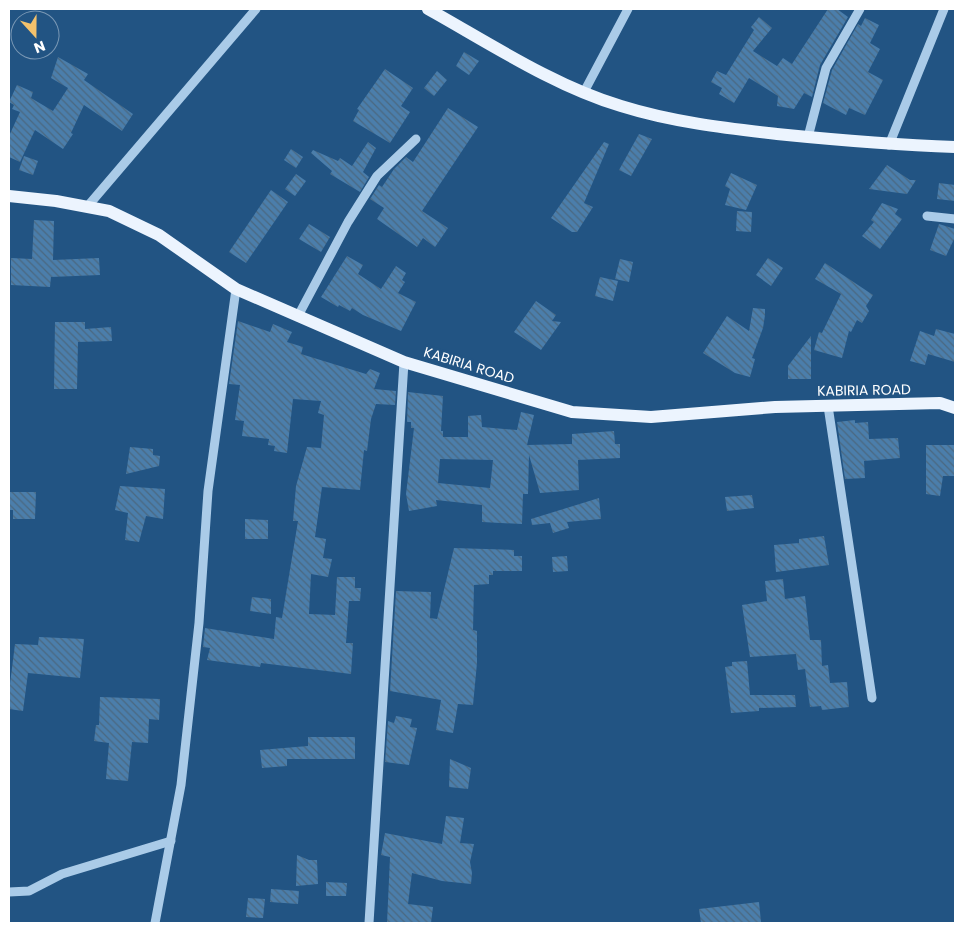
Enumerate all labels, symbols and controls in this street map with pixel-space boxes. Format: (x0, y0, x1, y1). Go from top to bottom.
north arrow (10, 10, 60, 60)
text: N (31, 36, 48, 58)
street label: KABIRIA ROAD (421, 342, 517, 388)
street label: KABIRIA ROAD (817, 379, 911, 401)

